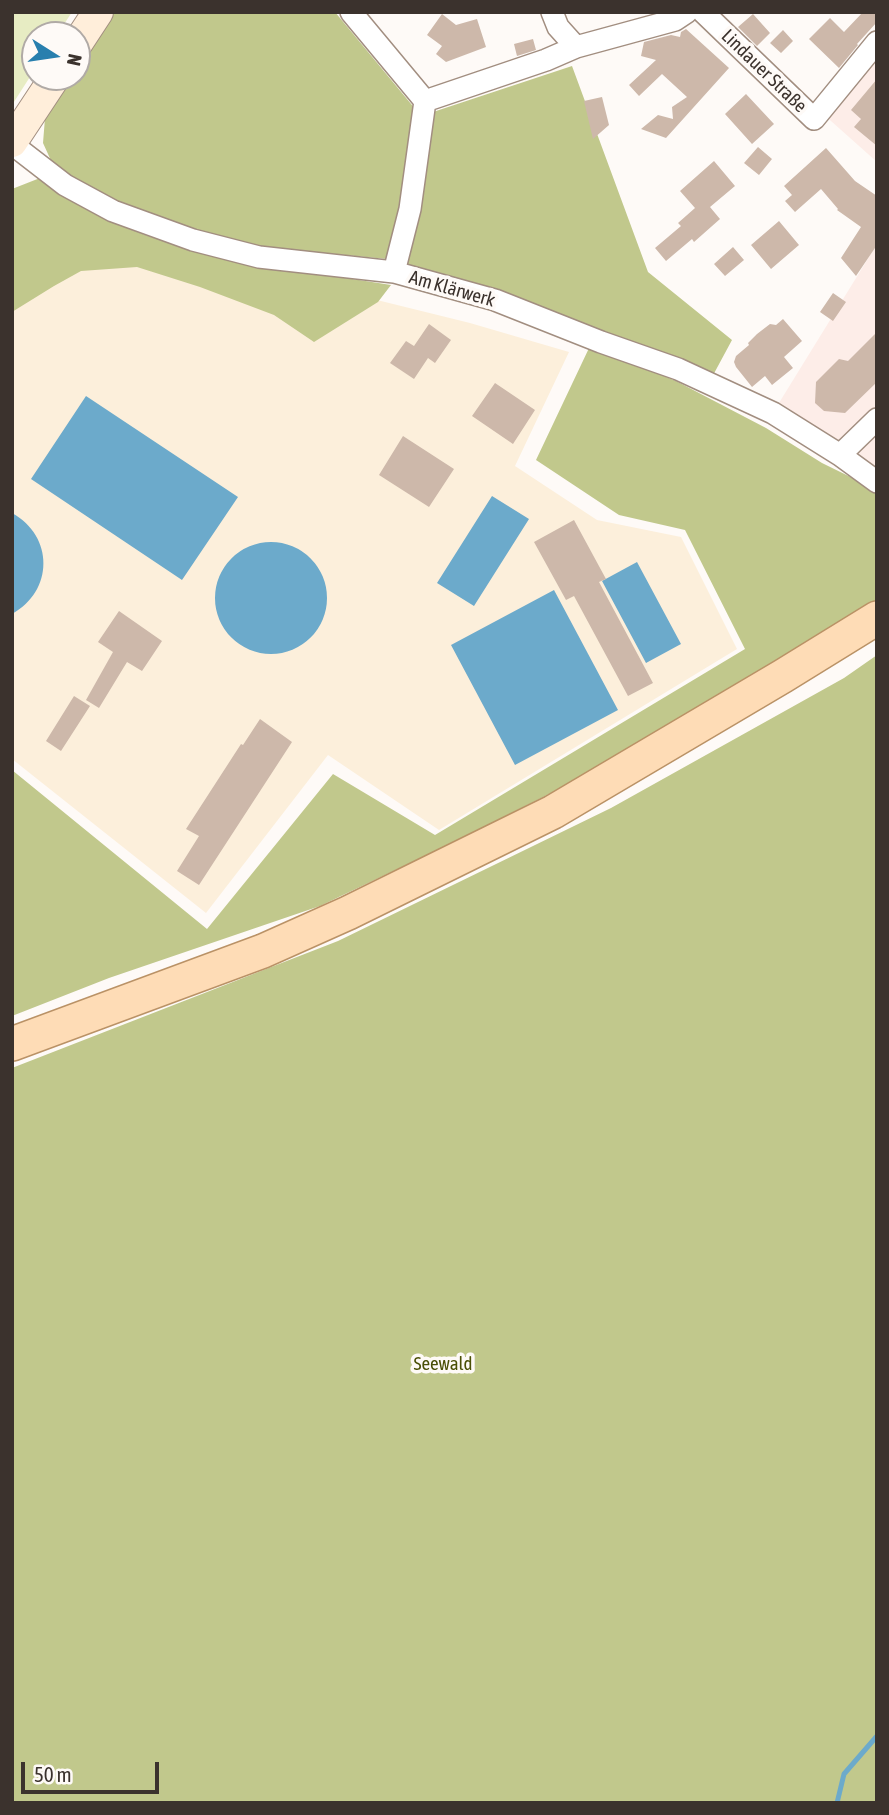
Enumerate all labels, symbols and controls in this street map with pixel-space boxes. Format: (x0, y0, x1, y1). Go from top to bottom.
north arrow (21, 21, 91, 91)
street label: Lindauer Straße (717, 25, 811, 117)
text: N (63, 52, 87, 68)
street label: Am Klärwerk (407, 266, 497, 312)
park label: Seewald (414, 1353, 472, 1375)
scale bar (24, 1748, 163, 1792)
text: 50 m (34, 1762, 72, 1786)

